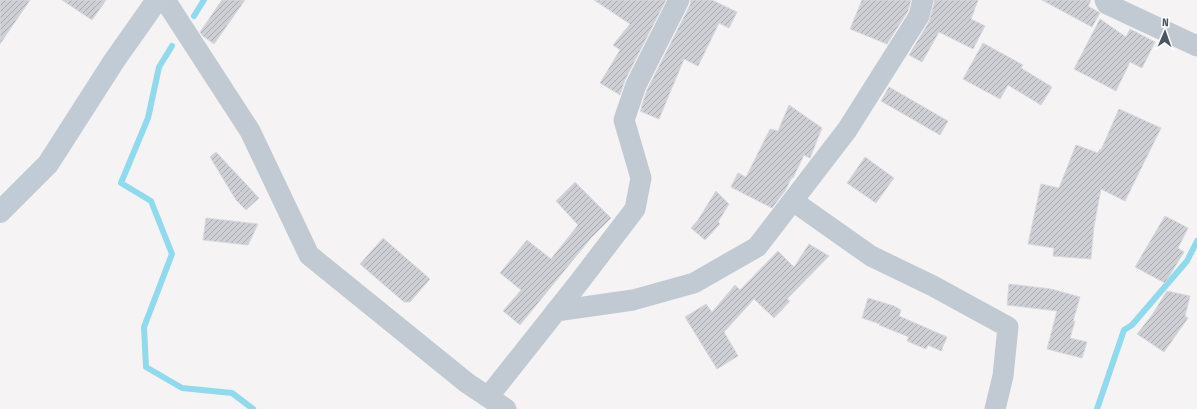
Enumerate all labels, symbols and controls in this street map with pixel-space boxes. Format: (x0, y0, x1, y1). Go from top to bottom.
north arrow (1145, 12, 1185, 52)
text: N (1162, 16, 1169, 29)

